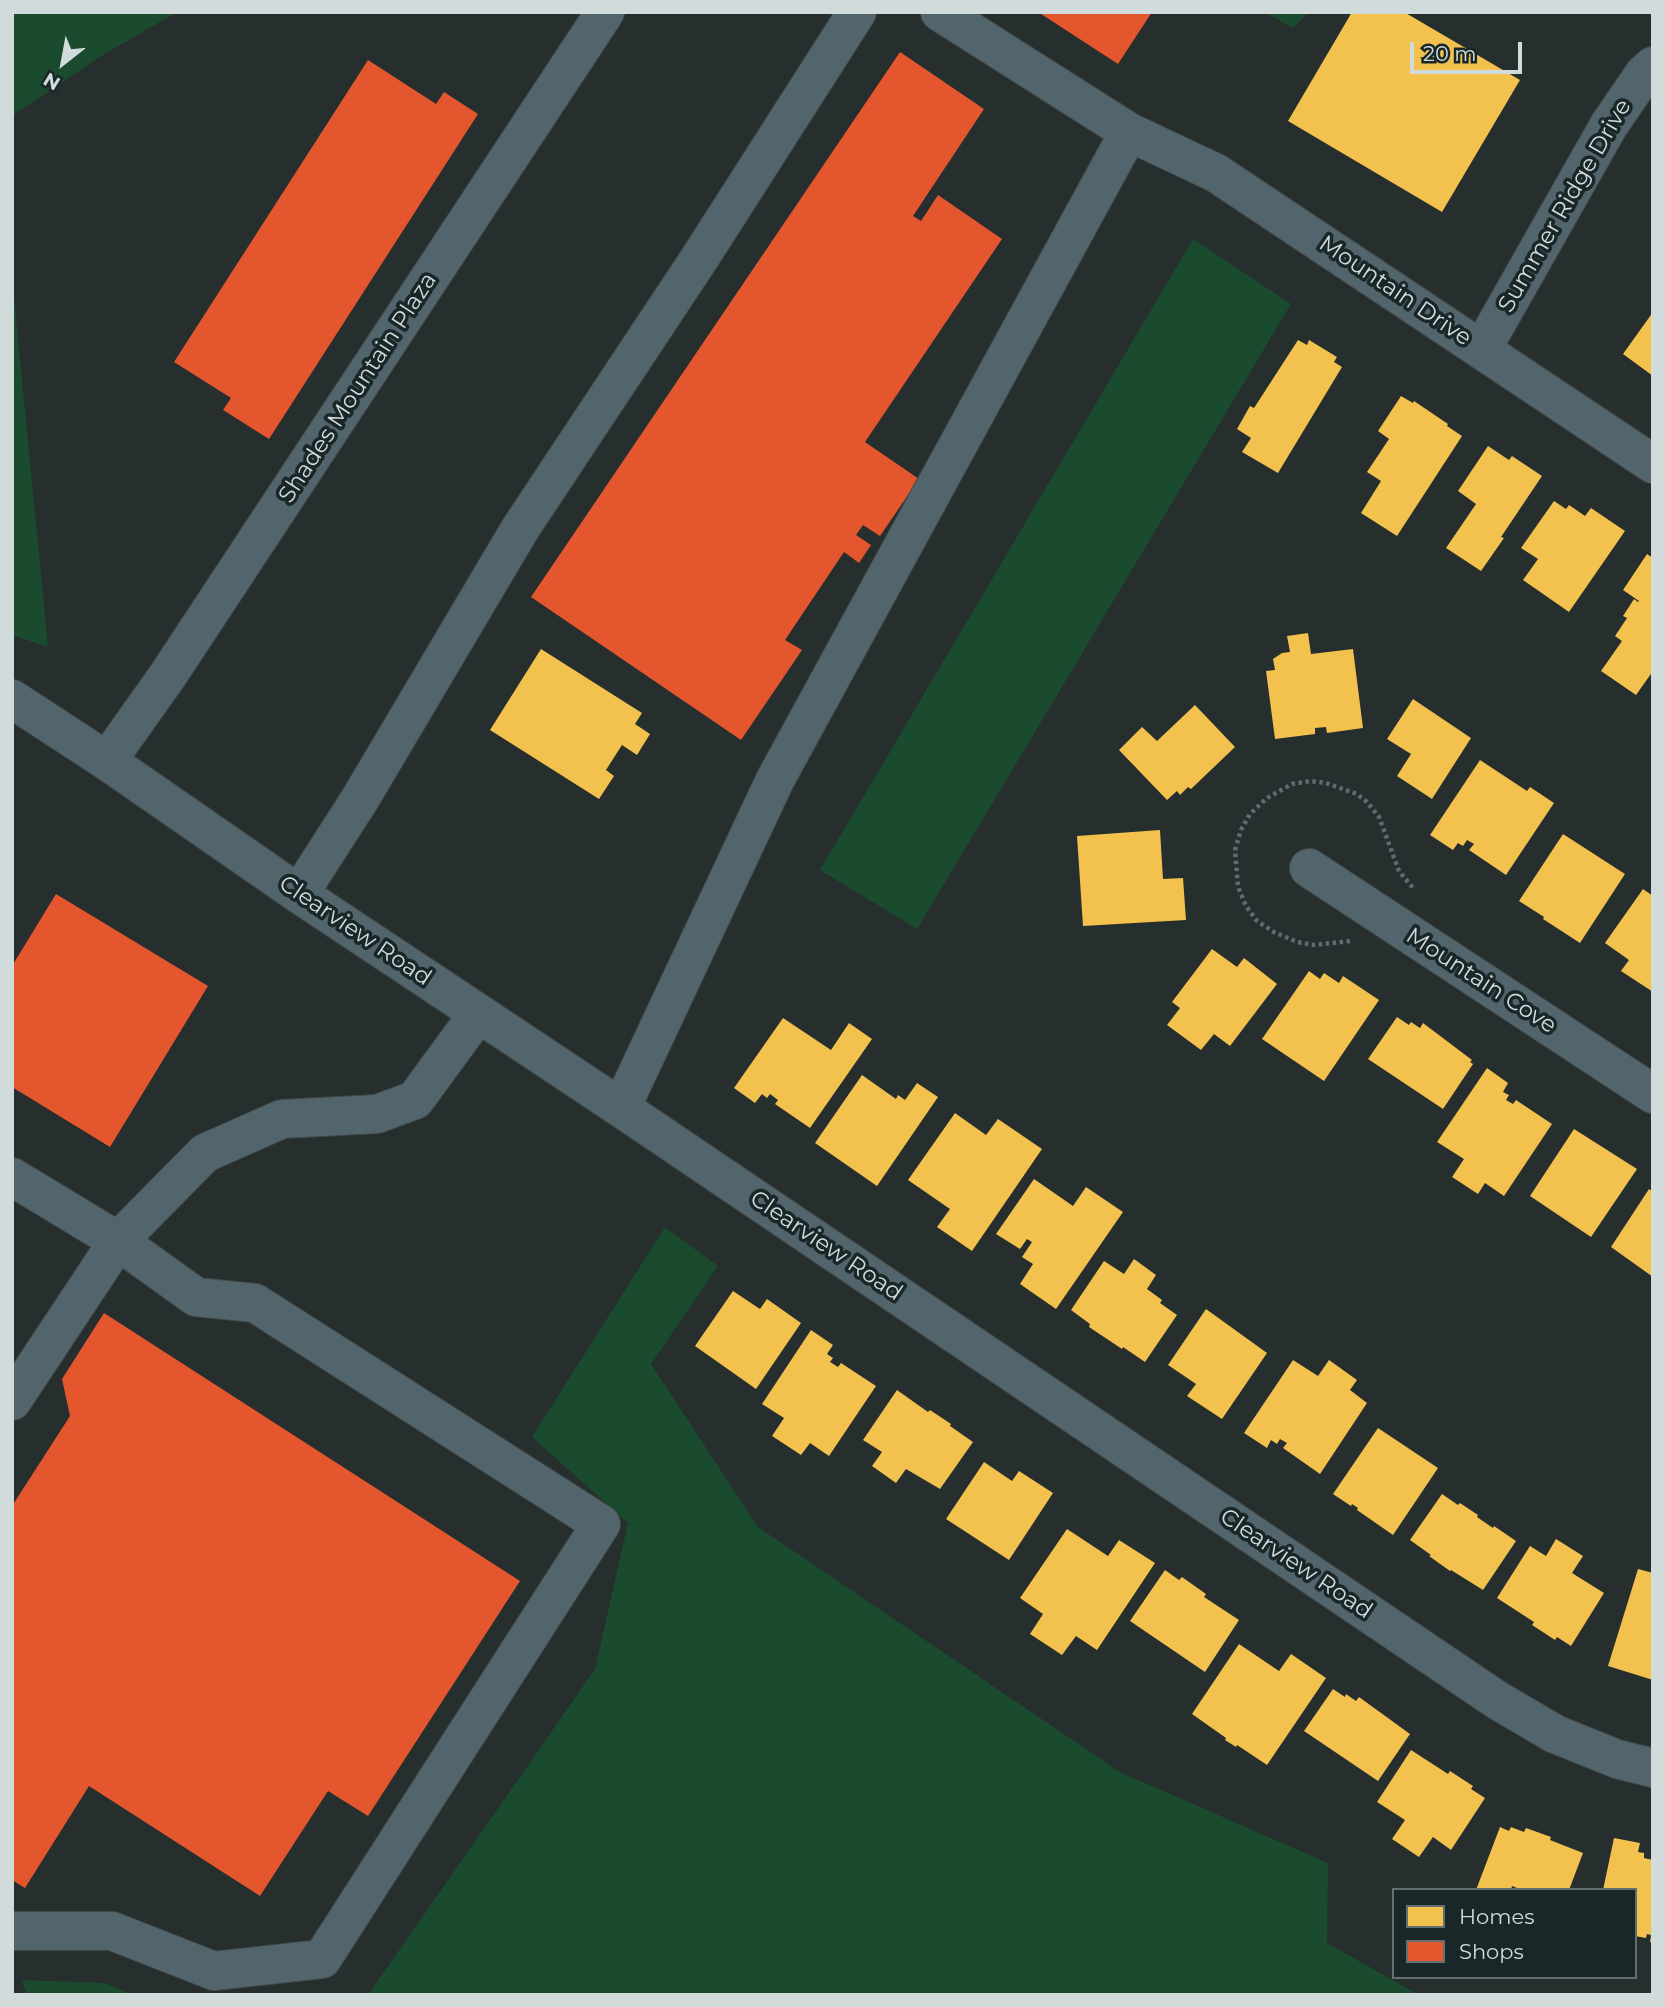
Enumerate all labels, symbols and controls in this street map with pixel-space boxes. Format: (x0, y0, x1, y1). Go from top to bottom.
north arrow (28, 28, 98, 98)
scale bar (1413, 28, 1525, 72)
text: 20 m (1423, 41, 1477, 66)
text: N (39, 68, 64, 95)
street label: Summer Ridge Drive (1493, 94, 1637, 318)
street label: Mountain Drive (1314, 230, 1476, 352)
street label: Shades Mountain Plaza (273, 268, 443, 508)
street label: Clearview Road (274, 870, 436, 992)
street label: Mountain Cove (1401, 922, 1561, 1040)
street label: Clearview Road (745, 1185, 907, 1307)
street label: Clearview Road (1215, 1503, 1377, 1625)
legend (1392, 1888, 1637, 1979)
text: Homes (1459, 1904, 1534, 1929)
text: Shops (1459, 1939, 1524, 1964)

